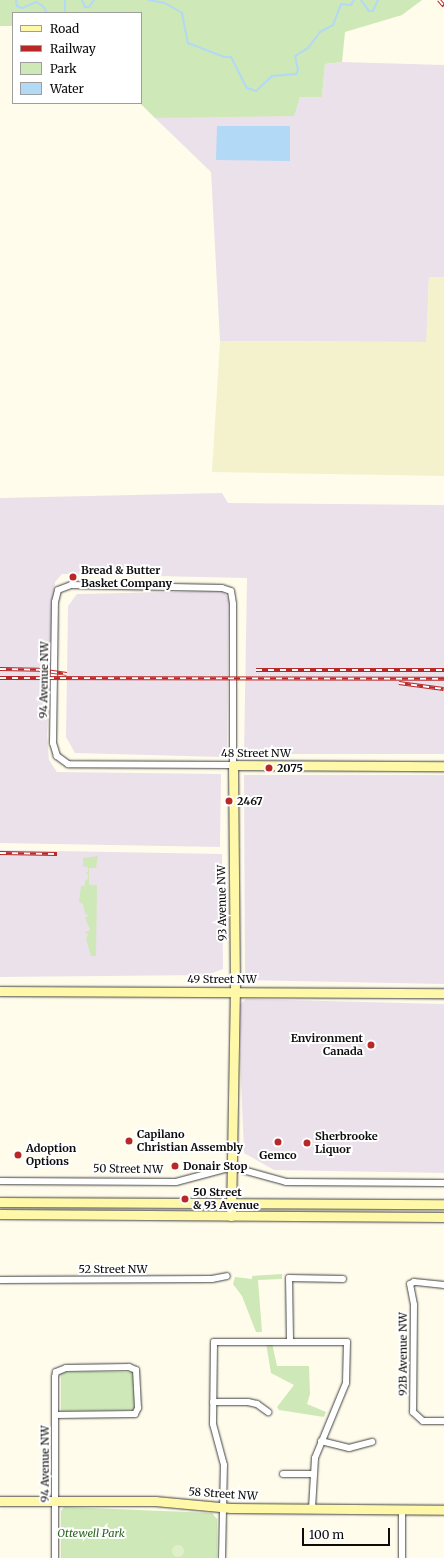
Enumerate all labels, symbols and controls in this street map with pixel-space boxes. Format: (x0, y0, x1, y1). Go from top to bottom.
legend (12, 12, 142, 104)
text: Road (50, 21, 79, 36)
text: Railway (50, 41, 96, 56)
text: Park (50, 61, 77, 76)
text: Water (50, 81, 84, 96)
place label: Bread & Butter Basket Company (81, 564, 172, 590)
marker: Bread & Butter Basket Company (68, 572, 78, 582)
street label: 94 Avenue NW (37, 641, 51, 719)
street label: 48 Street NW (221, 746, 291, 760)
place label: 2075 (277, 761, 303, 775)
marker: 2075 (264, 763, 274, 773)
place label: 2467 (237, 794, 263, 808)
marker: 2467 (224, 796, 234, 806)
street label: 93 Avenue NW (215, 865, 229, 941)
street label: 49 Street NW (187, 972, 257, 986)
place label: Environment Canada (291, 1032, 363, 1058)
marker: Environment Canada (366, 1040, 376, 1050)
place label: Capilano Christian Assembly (137, 1128, 243, 1154)
place label: Sherbrooke Liquor (315, 1130, 378, 1156)
marker: Capilano Christian Assembly (124, 1136, 134, 1146)
marker: Gemco (273, 1137, 283, 1147)
marker: Sherbrooke Liquor (302, 1138, 312, 1148)
place label: Adoption Options (26, 1142, 76, 1168)
place label: Gemco (259, 1148, 297, 1162)
marker: Adoption Options (13, 1150, 23, 1160)
place label: Donair Stop (183, 1159, 247, 1173)
marker: Donair Stop (170, 1161, 180, 1171)
street label: 50 Street NW (93, 1162, 163, 1176)
place label: 50 Street & 93 Avenue (193, 1186, 259, 1212)
marker: 50 Street & 93 Avenue (180, 1194, 190, 1204)
street label: 52 Street NW (78, 1262, 148, 1276)
street label: 92B Avenue NW (396, 1312, 410, 1396)
street label: 94 Avenue NW (38, 1426, 52, 1502)
street label: 58 Street NW (188, 1485, 258, 1503)
scale bar (304, 1520, 392, 1546)
park label: Ottewell Park (57, 1526, 125, 1540)
text: 100 m (309, 1527, 344, 1542)

